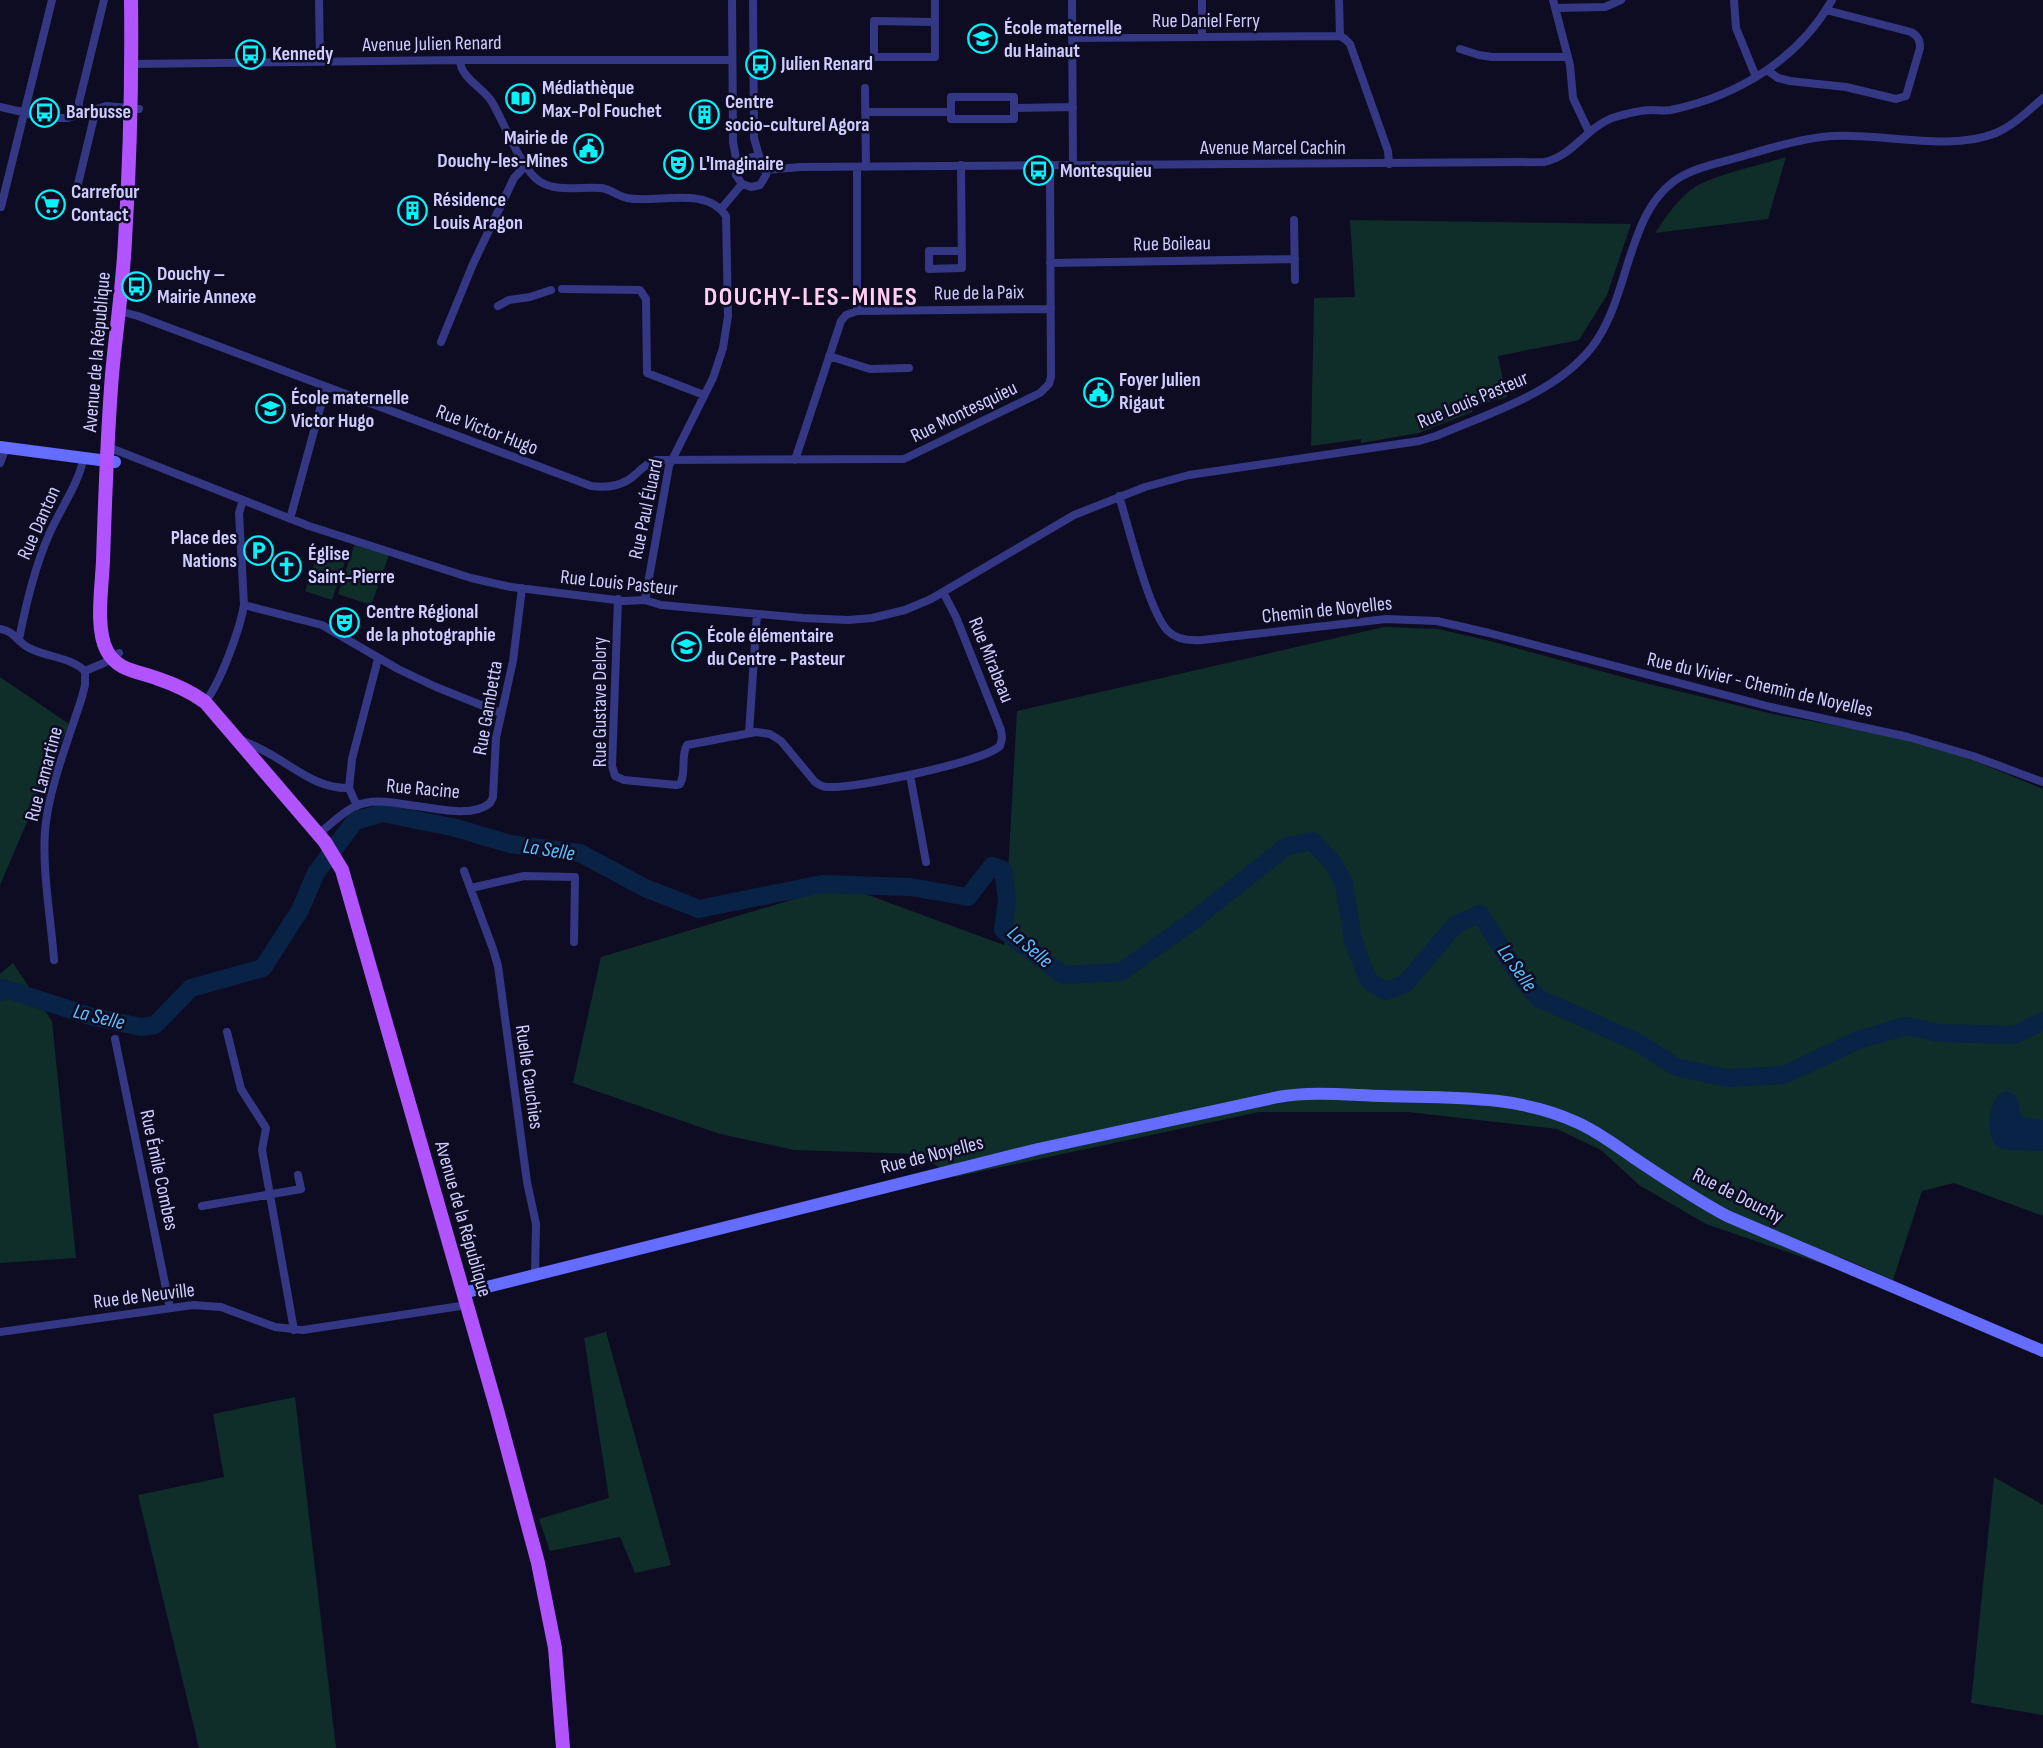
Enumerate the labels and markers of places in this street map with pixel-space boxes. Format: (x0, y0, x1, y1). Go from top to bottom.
place label: École maternelle du Hainaut (1004, 16, 1122, 63)
school or university icon: École maternelle du Hainaut (967, 23, 999, 55)
bus stop icon: Kennedy (235, 38, 267, 70)
place label: Kennedy (272, 42, 334, 66)
bus stop icon: Julien Renard (744, 48, 776, 80)
place label: Julien Renard (780, 52, 873, 76)
place label: Médiathèque Max-Pol Fouchet (542, 76, 662, 123)
library icon: Médiathèque Max-Pol Fouchet (505, 83, 537, 115)
place label: Centre socio-culturel Agora (725, 90, 869, 137)
bus stop icon: Barbusse (29, 96, 61, 128)
building icon: Centre socio-culturel Agora (688, 98, 720, 130)
place label: Barbusse (66, 100, 131, 124)
place label: Mairie de Douchy-les-Mines (437, 126, 568, 173)
public building icon: Mairie de Douchy-les-Mines (573, 133, 605, 165)
theatre icon: L'Imaginaire (662, 148, 694, 180)
place label: L'Imaginaire (699, 152, 784, 176)
bus stop icon: Montesquieu (1023, 155, 1055, 187)
place label: Montesquieu (1060, 159, 1152, 183)
place label: Carrefour Contact (71, 180, 140, 227)
supermarket icon: Carrefour Contact (34, 188, 66, 220)
place label: Résidence Louis Aragon (433, 188, 523, 235)
building icon: Résidence Louis Aragon (396, 195, 428, 227)
place label: Douchy – Mairie Annexe (157, 262, 256, 309)
bus stop icon: Douchy – Mairie Annexe (120, 270, 152, 302)
place label: Foyer Julien Rigaut (1119, 368, 1201, 415)
public building icon: Foyer Julien Rigaut (1082, 376, 1114, 408)
place label: École maternelle Victor Hugo (291, 386, 409, 433)
school or university icon: École maternelle Victor Hugo (254, 393, 286, 425)
place label: Place des Nations (171, 526, 237, 573)
parking icon: Place des Nations (242, 534, 274, 566)
place label: Église Saint-Pierre (308, 542, 395, 589)
church icon: Église Saint-Pierre (271, 550, 303, 582)
place label: Centre Régional de la photographie (366, 600, 496, 647)
theatre icon: Centre Régional de la photographie (329, 607, 361, 639)
place label: École élémentaire du Centre - Pasteur (707, 624, 845, 671)
school or university icon: École élémentaire du Centre - Pasteur (670, 631, 702, 663)

